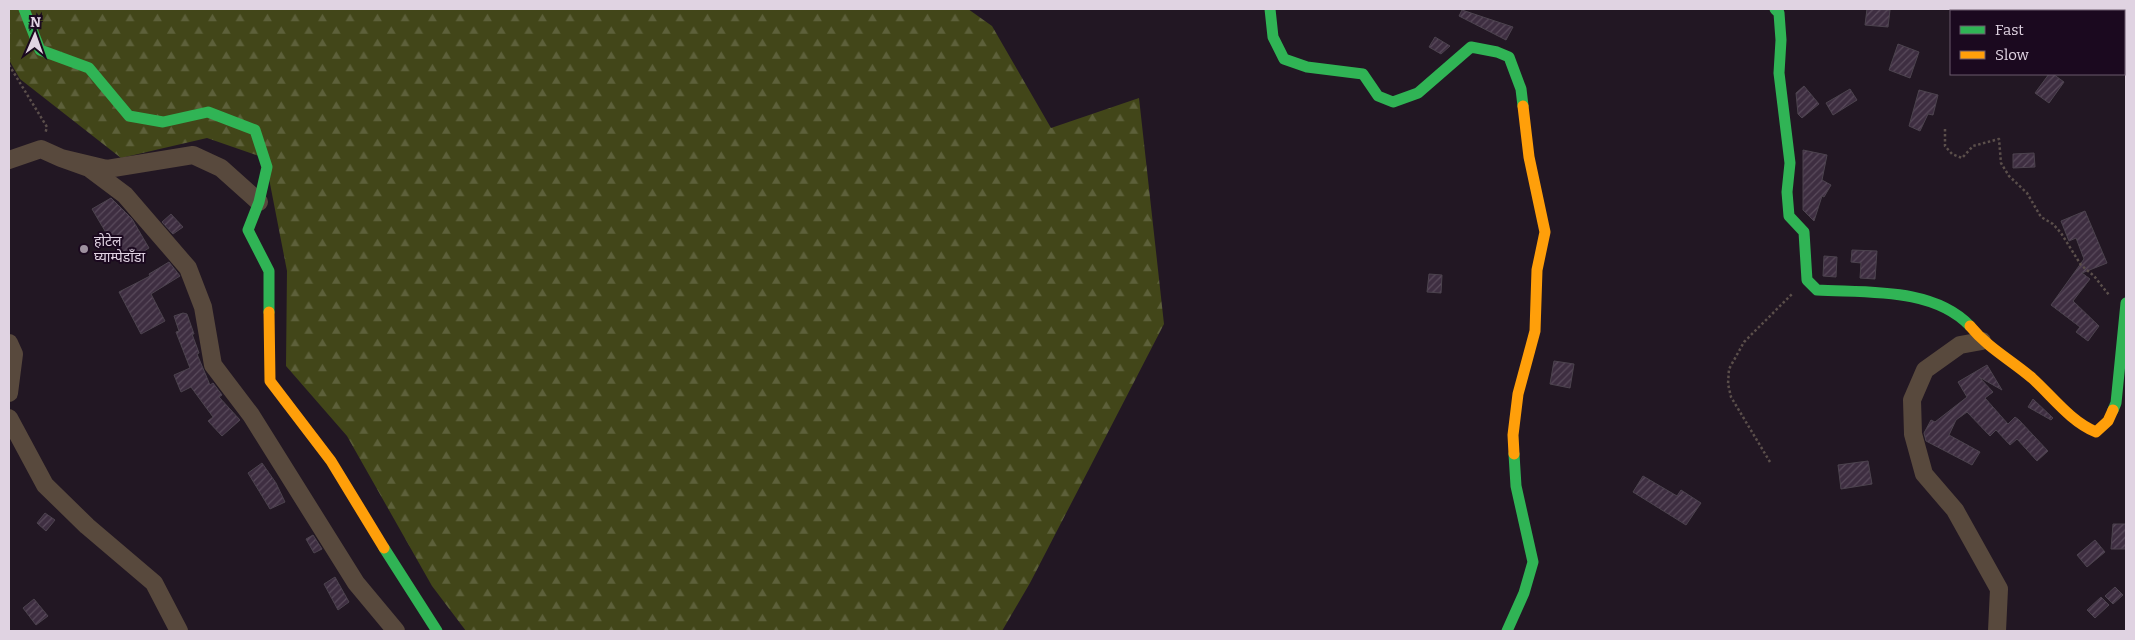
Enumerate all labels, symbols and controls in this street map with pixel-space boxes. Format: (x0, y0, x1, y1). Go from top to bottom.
north arrow (10, 10, 60, 60)
legend (1950, 10, 2125, 75)
text: N (30, 14, 41, 31)
text: Fast (1995, 21, 2024, 39)
text: Slow (1995, 46, 2030, 64)
place label: होटेल घ्याम्पेडाँडा (94, 232, 145, 266)
marker: होटेल घ्याम्पेडाँडा (78, 243, 90, 255)

